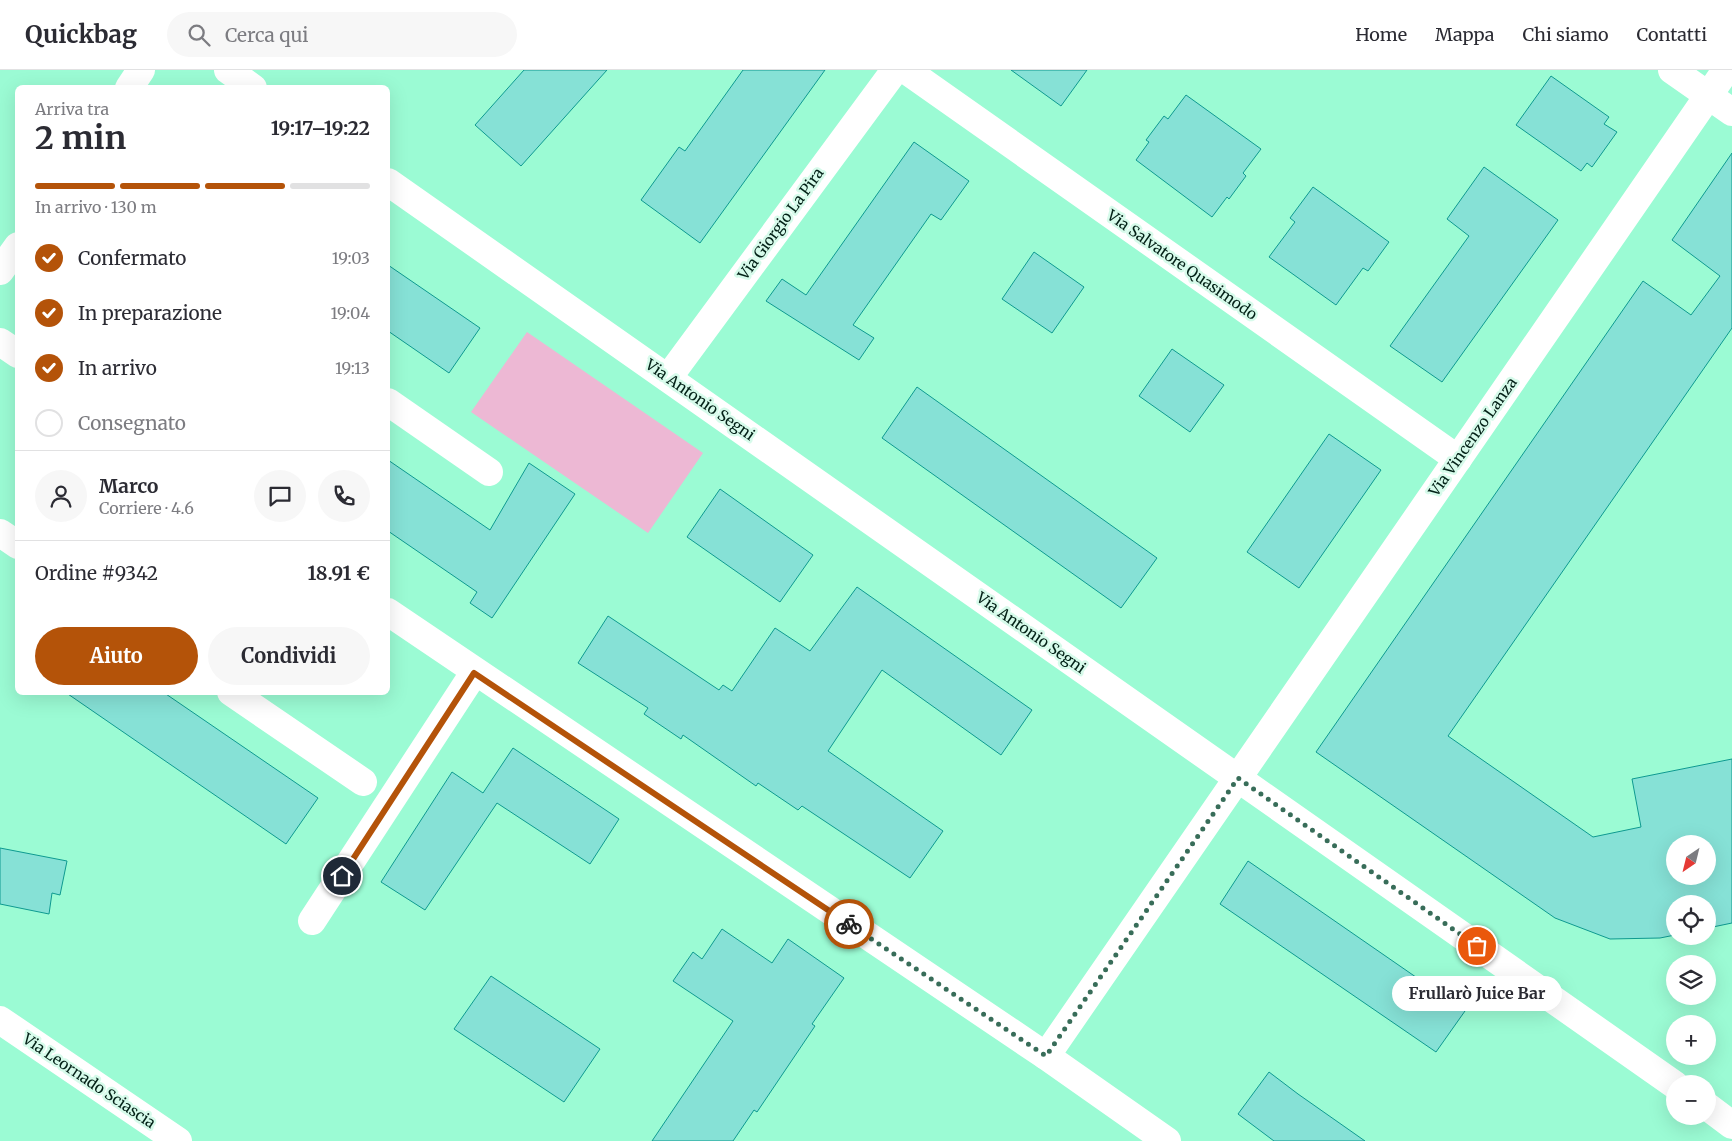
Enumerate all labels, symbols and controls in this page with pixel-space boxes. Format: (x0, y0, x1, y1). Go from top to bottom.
search box (167, 12, 517, 57)
text: Quickbag (25, 19, 137, 50)
icon: search (185, 21, 213, 49)
text: Cerca qui (225, 23, 308, 47)
text: Home (1355, 23, 1407, 46)
text: Mappa (1435, 23, 1494, 46)
text: Chi siamo (1522, 23, 1609, 46)
text: Contatti (1637, 23, 1707, 46)
text: Arriva tra (35, 99, 109, 119)
text: 19:17–19:22 (271, 116, 370, 140)
text: 2 min (35, 118, 126, 158)
street label: Via Giorgio La Pira (733, 164, 828, 284)
text: In arrivo · 130 m (35, 197, 157, 217)
street label: Via Salvatore Quasimodo (1103, 205, 1261, 324)
icon: check (35, 244, 63, 272)
text: Confermato (78, 246, 186, 270)
text: 19:03 (332, 248, 370, 268)
icon: check (35, 299, 63, 327)
text: In preparazione (78, 301, 222, 325)
text: 19:04 (330, 303, 370, 323)
icon: check (35, 354, 63, 382)
street label: Via Antonio Segni (641, 354, 759, 444)
text: In arrivo (78, 356, 157, 380)
text: 19:13 (335, 358, 370, 378)
street label: Via Vincenzo Lanza (1424, 374, 1521, 501)
text: Consegnato (78, 411, 186, 435)
button: person (35, 470, 87, 522)
button: chat (254, 470, 306, 522)
button: phone (318, 470, 370, 522)
text: Marco (99, 474, 158, 498)
text: Corriere · 4.6 (99, 498, 194, 518)
text: Ordine #9342 (35, 561, 158, 585)
text: 18.91 € (308, 561, 370, 585)
street label: Via Antonio Segni (972, 587, 1090, 677)
button: Aiuto (35, 627, 198, 685)
button: Condividi (208, 627, 370, 685)
north arrow (1666, 835, 1716, 885)
map controls (1666, 835, 1716, 1125)
pin (321, 855, 363, 897)
icon: home (328, 862, 356, 890)
button: locate (1666, 895, 1716, 945)
courier (824, 899, 874, 949)
icon: bike (835, 910, 863, 938)
pin (1456, 925, 1498, 967)
icon: bag (1463, 932, 1491, 960)
button: layers (1666, 955, 1716, 1005)
callout: Frullarò Juice Bar (1392, 976, 1562, 1011)
text: Frullarò Juice Bar (1409, 983, 1545, 1003)
button: + (1666, 1015, 1716, 1065)
street label: Via Leornado Sciascia (18, 1028, 159, 1132)
button: − (1666, 1075, 1716, 1125)

